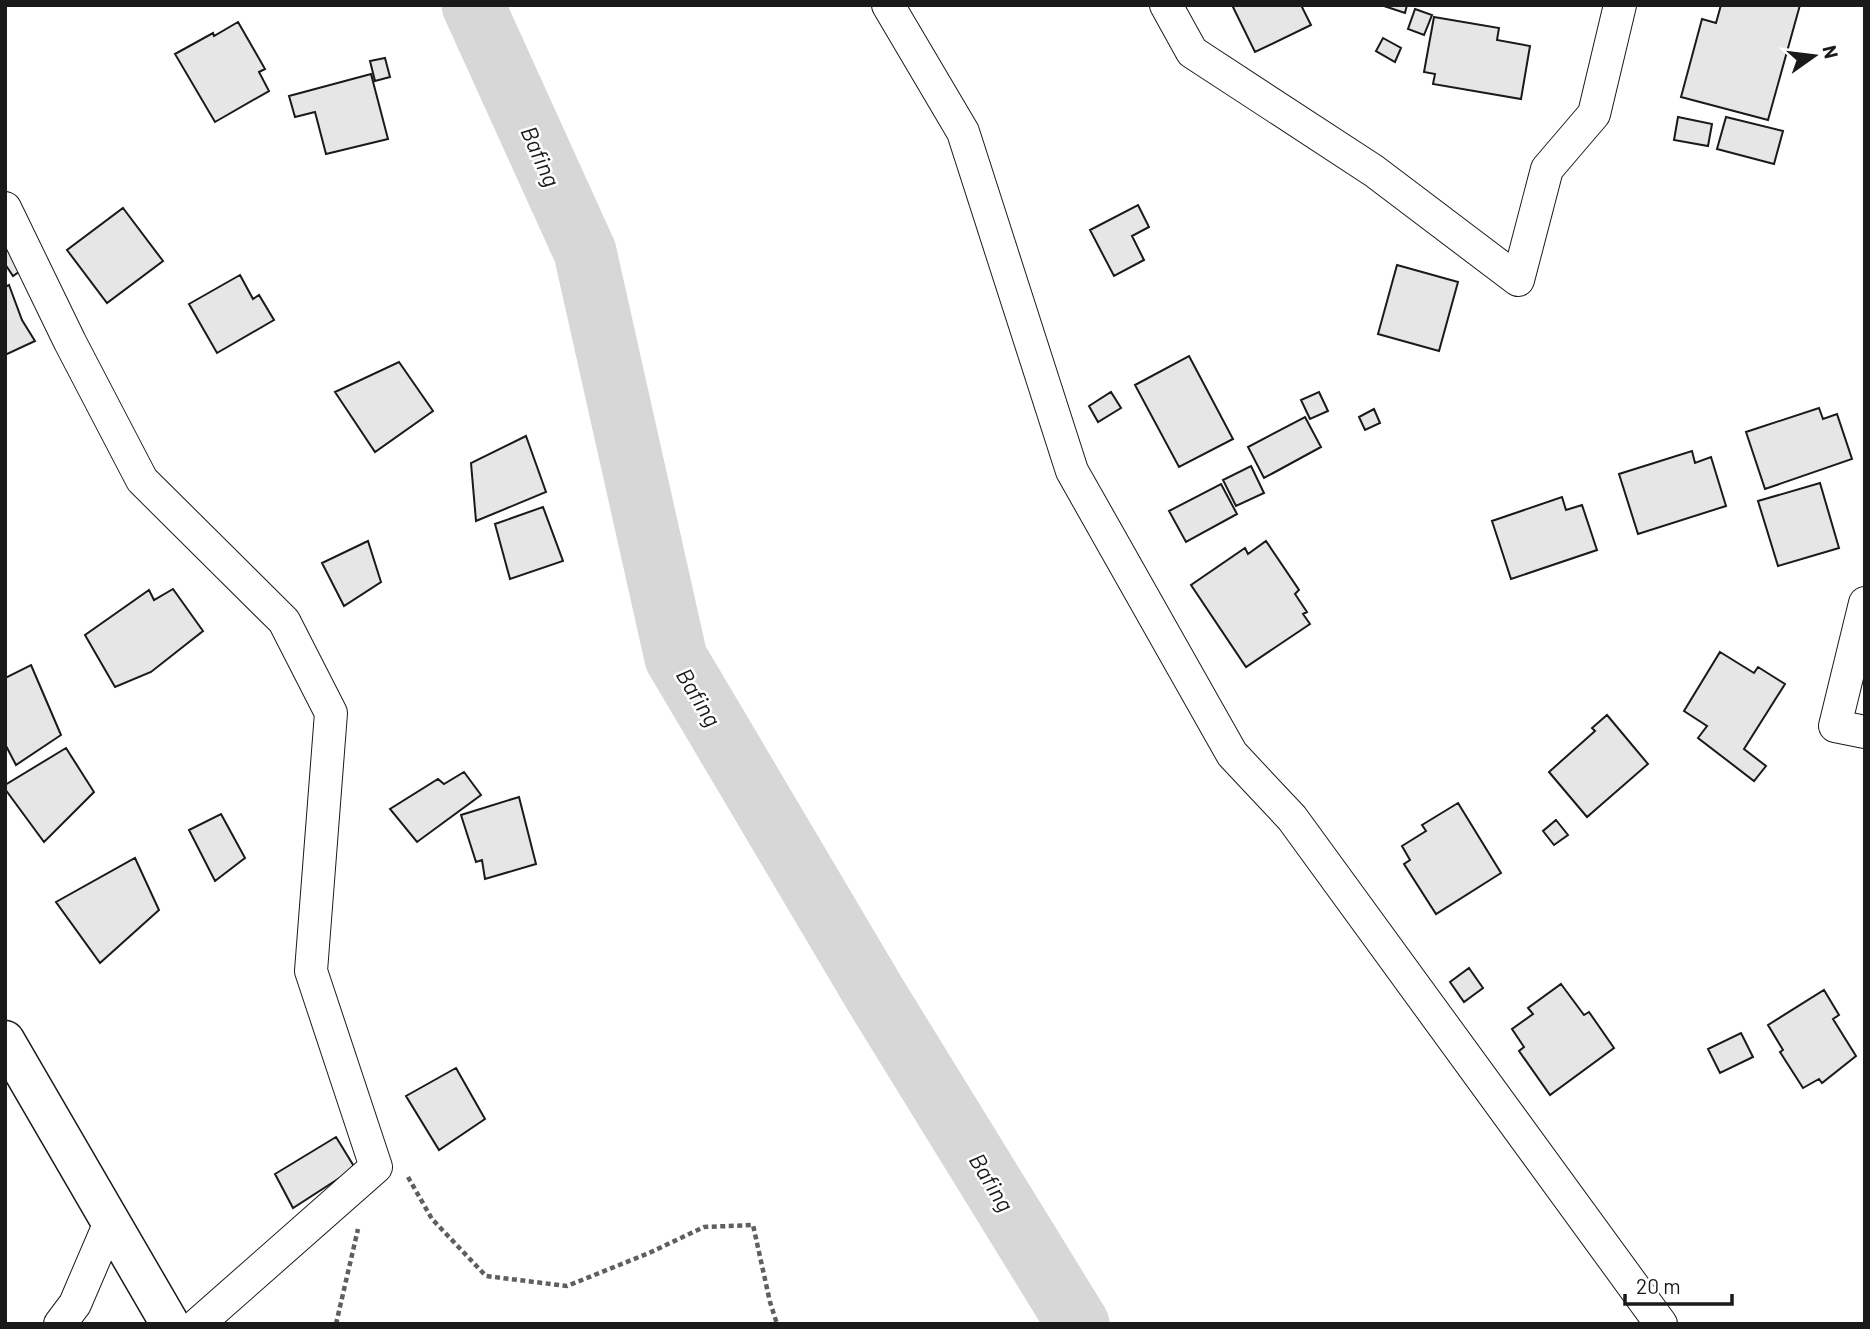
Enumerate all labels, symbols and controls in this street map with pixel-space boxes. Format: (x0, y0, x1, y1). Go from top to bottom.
north arrow (1779, 21, 1849, 91)
text: N (1818, 43, 1844, 61)
water label: Bafing (515, 121, 567, 191)
water label: Bafing (671, 663, 727, 731)
water label: Bafing (964, 1148, 1020, 1216)
scale bar (1625, 1262, 1732, 1306)
text: 20 m (1636, 1273, 1681, 1298)

